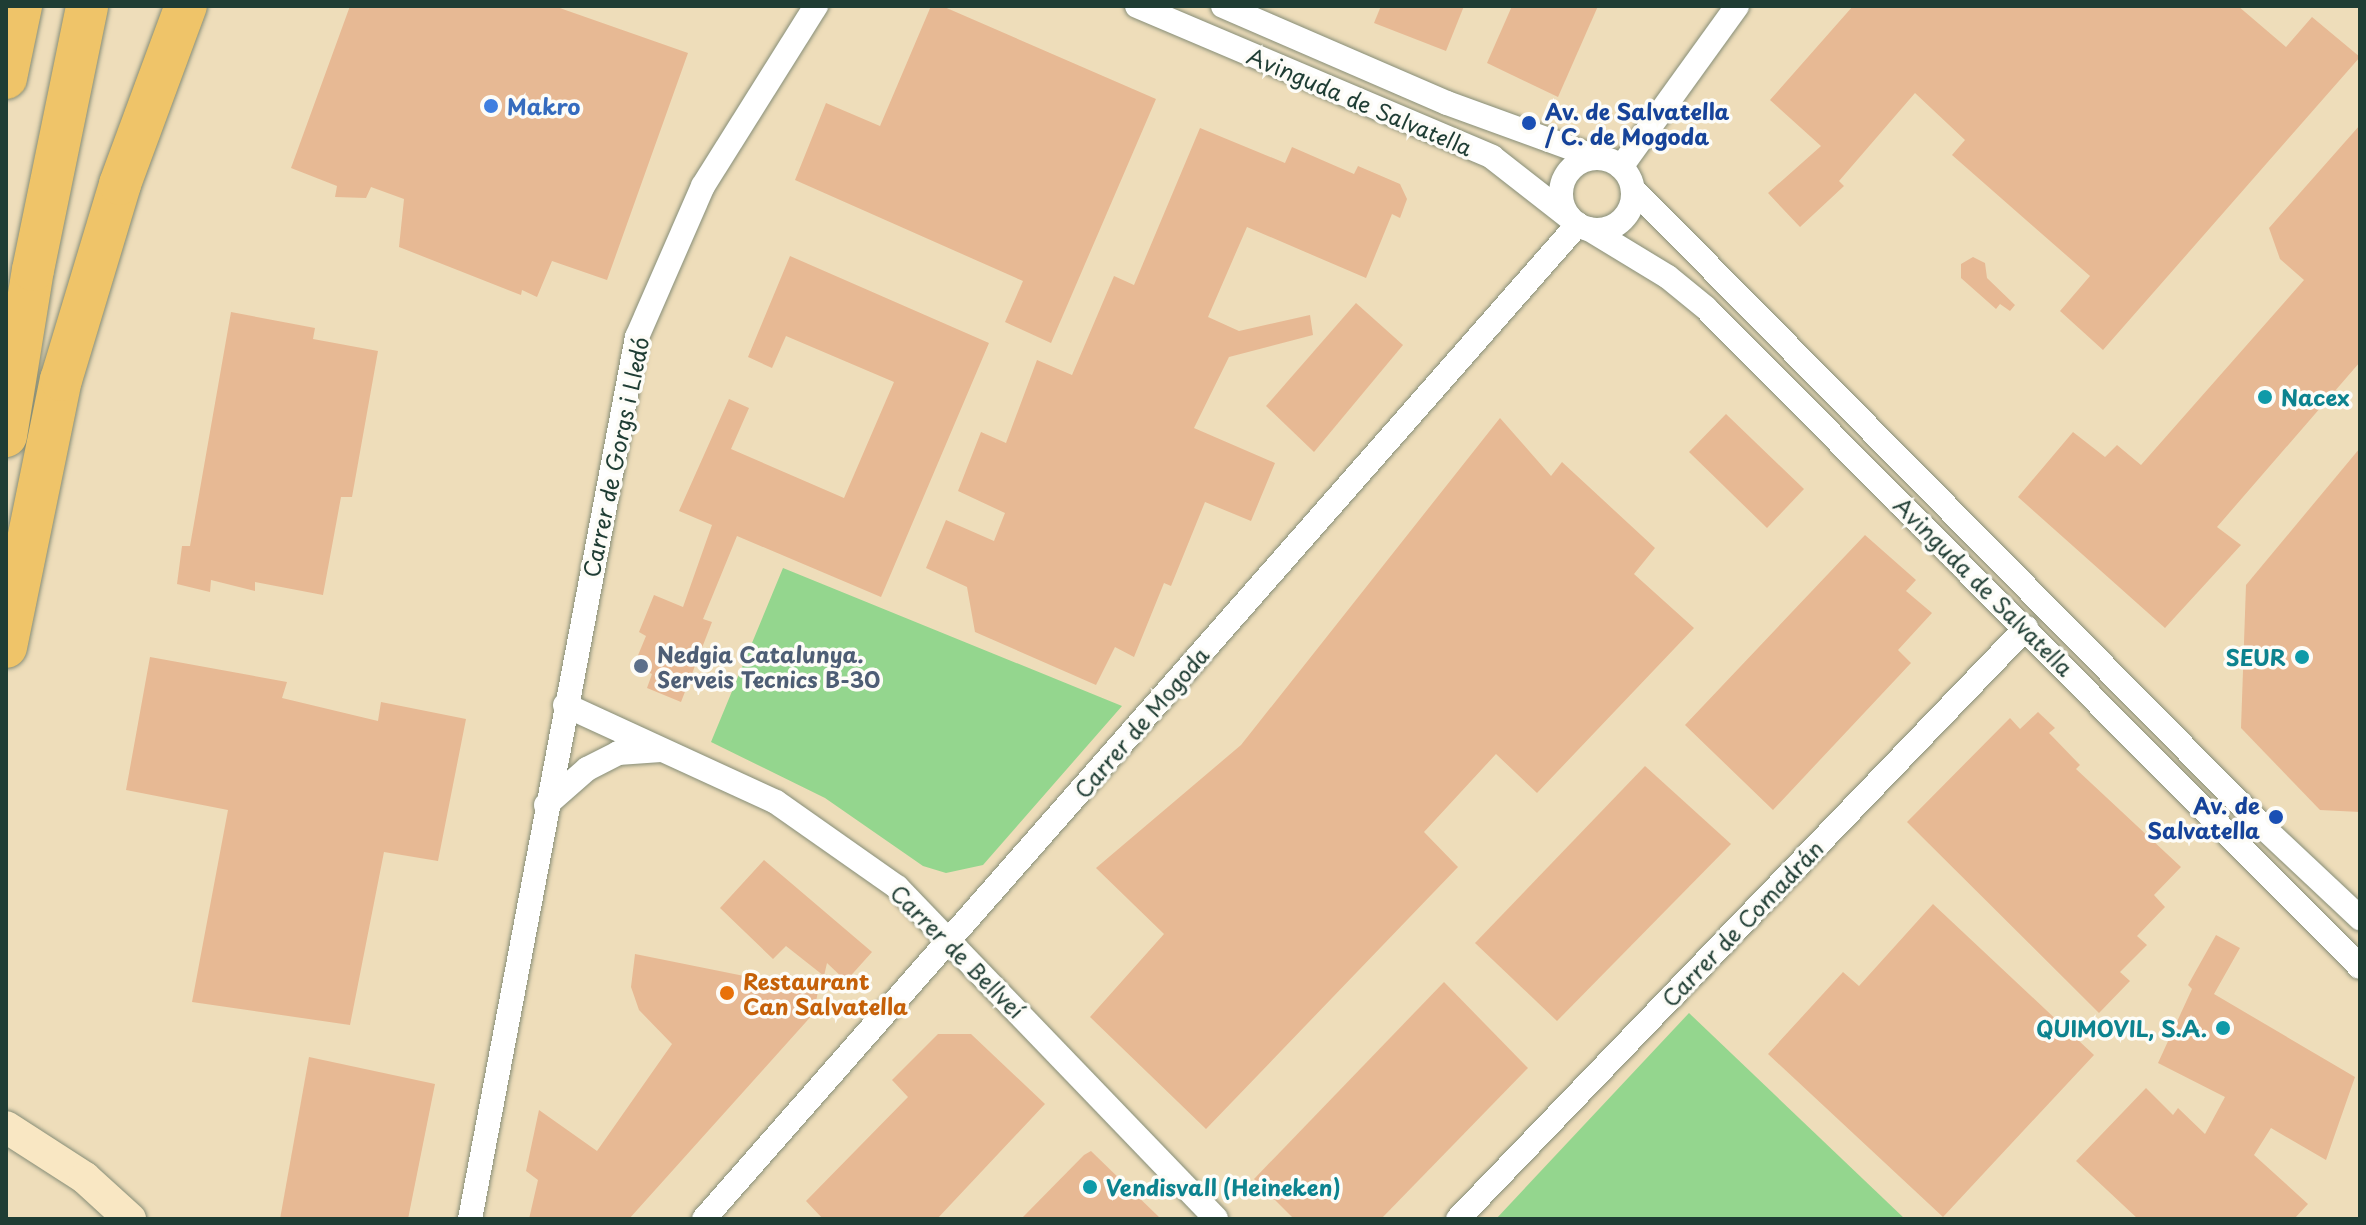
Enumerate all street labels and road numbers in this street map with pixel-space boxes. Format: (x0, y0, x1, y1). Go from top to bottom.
street label: Avinguda de Salvatella (1243, 42, 1477, 160)
street label: Carrer de Gorgs i Lledó (576, 332, 654, 582)
street label: Avinguda de Salvatella (1889, 491, 2079, 681)
street label: Carrer de Mogoda (1068, 640, 1214, 804)
street label: Carrer de Comadrán (1656, 835, 1828, 1011)
street label: Carrer de Bellveí (886, 879, 1030, 1023)

